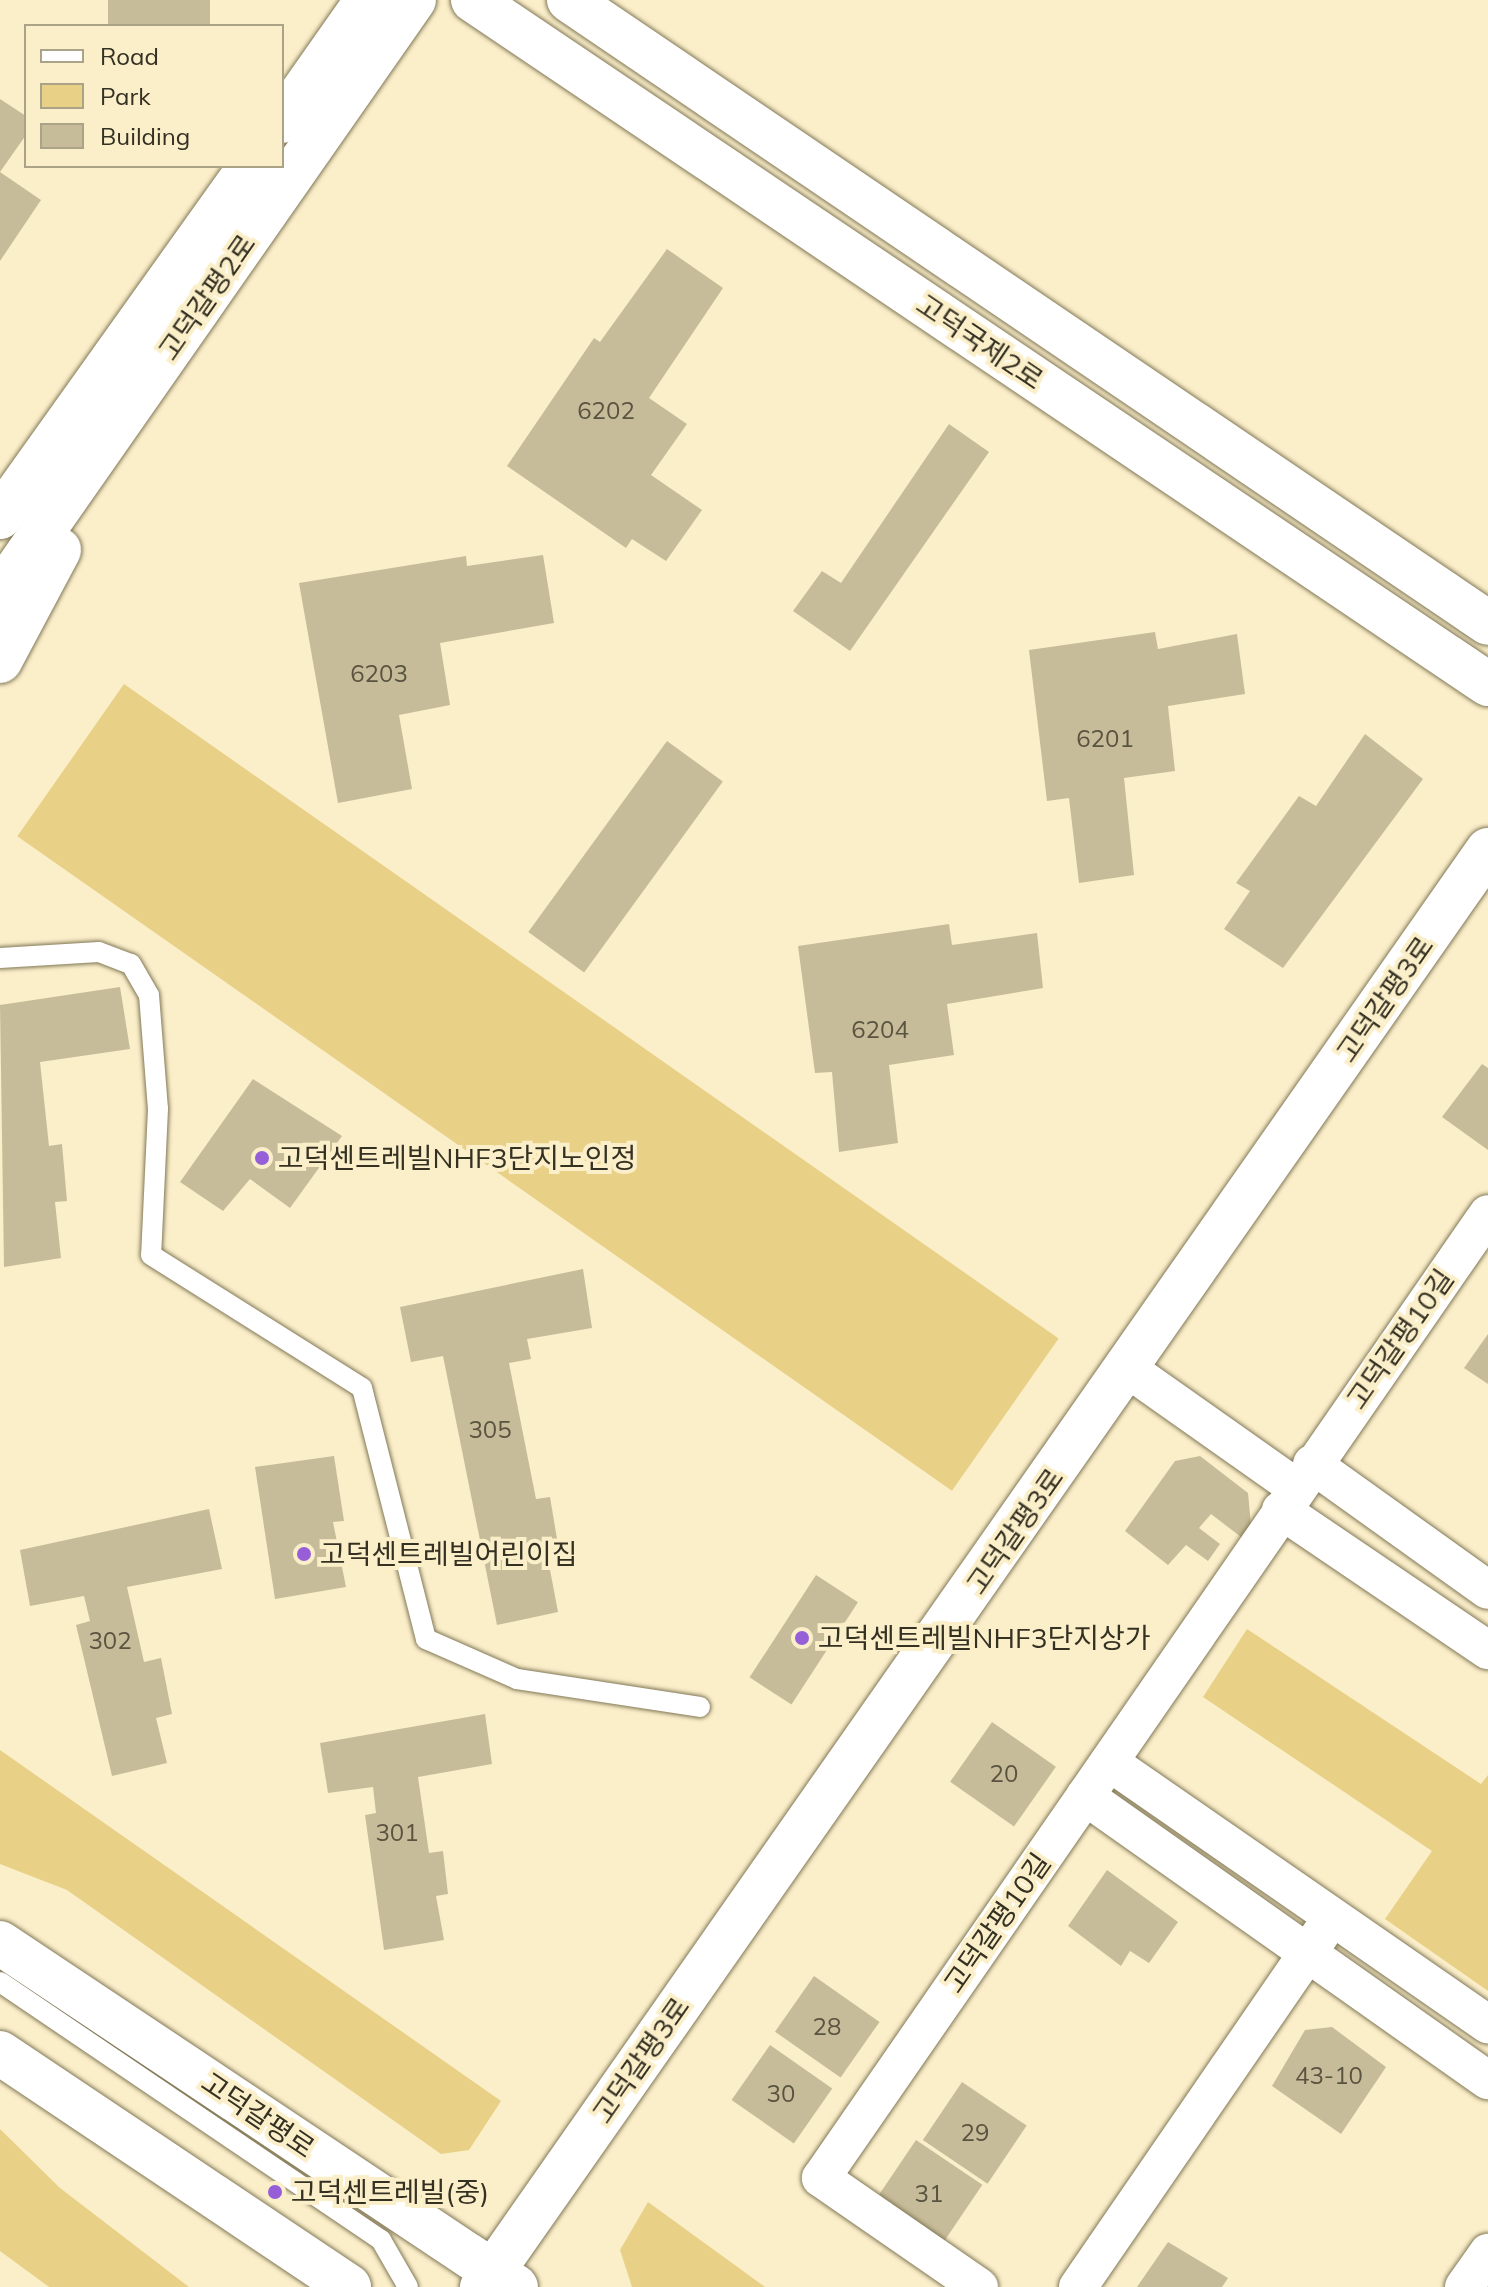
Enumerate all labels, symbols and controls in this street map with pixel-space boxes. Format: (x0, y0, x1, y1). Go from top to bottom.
legend (24, 24, 284, 168)
text: Road (100, 41, 159, 71)
text: Park (100, 81, 151, 111)
text: Building (100, 121, 190, 151)
street label: 고덕갈평2로 (151, 228, 263, 366)
street label: 고덕국제2로 (910, 287, 1050, 397)
house number: 6202 (577, 397, 635, 425)
house number: 6203 (350, 660, 408, 688)
house number: 6201 (1076, 725, 1134, 753)
street label: 고덕갈평3로 (1329, 930, 1441, 1068)
house number: 6204 (851, 1016, 909, 1044)
place label: 고덕센트레빌NHF3단지노인정 (278, 1141, 636, 1175)
marker: 고덕센트레빌NHF3단지노인정 (253, 1149, 271, 1167)
street label: 고덕갈평10길 (1340, 1263, 1460, 1415)
house number: 305 (468, 1416, 512, 1444)
street label: 고덕갈평3로 (959, 1462, 1071, 1600)
place label: 고덕센트레빌어린이집 (320, 1537, 578, 1571)
marker: 고덕센트레빌어린이집 (295, 1545, 313, 1563)
place label: 고덕센트레빌NHF3단지상가 (818, 1621, 1150, 1655)
house number: 302 (88, 1627, 132, 1655)
marker: 고덕센트레빌NHF3단지상가 (793, 1629, 811, 1647)
house number: 20 (990, 1760, 1018, 1788)
house number: 301 (375, 1819, 419, 1847)
street label: 고덕갈평10길 (937, 1847, 1057, 1999)
street label: 고덕갈평3로 (585, 1991, 697, 2129)
house number: 28 (813, 2013, 841, 2041)
house number: 43-10 (1295, 2062, 1363, 2090)
street label: 고덕갈평로 (195, 2065, 321, 2165)
house number: 30 (767, 2080, 795, 2108)
house number: 29 (961, 2119, 989, 2147)
place label: 고덕센트레빌(중) (291, 2175, 489, 2209)
house number: 31 (915, 2180, 943, 2208)
marker: 고덕센트레빌(중) (266, 2183, 284, 2201)

